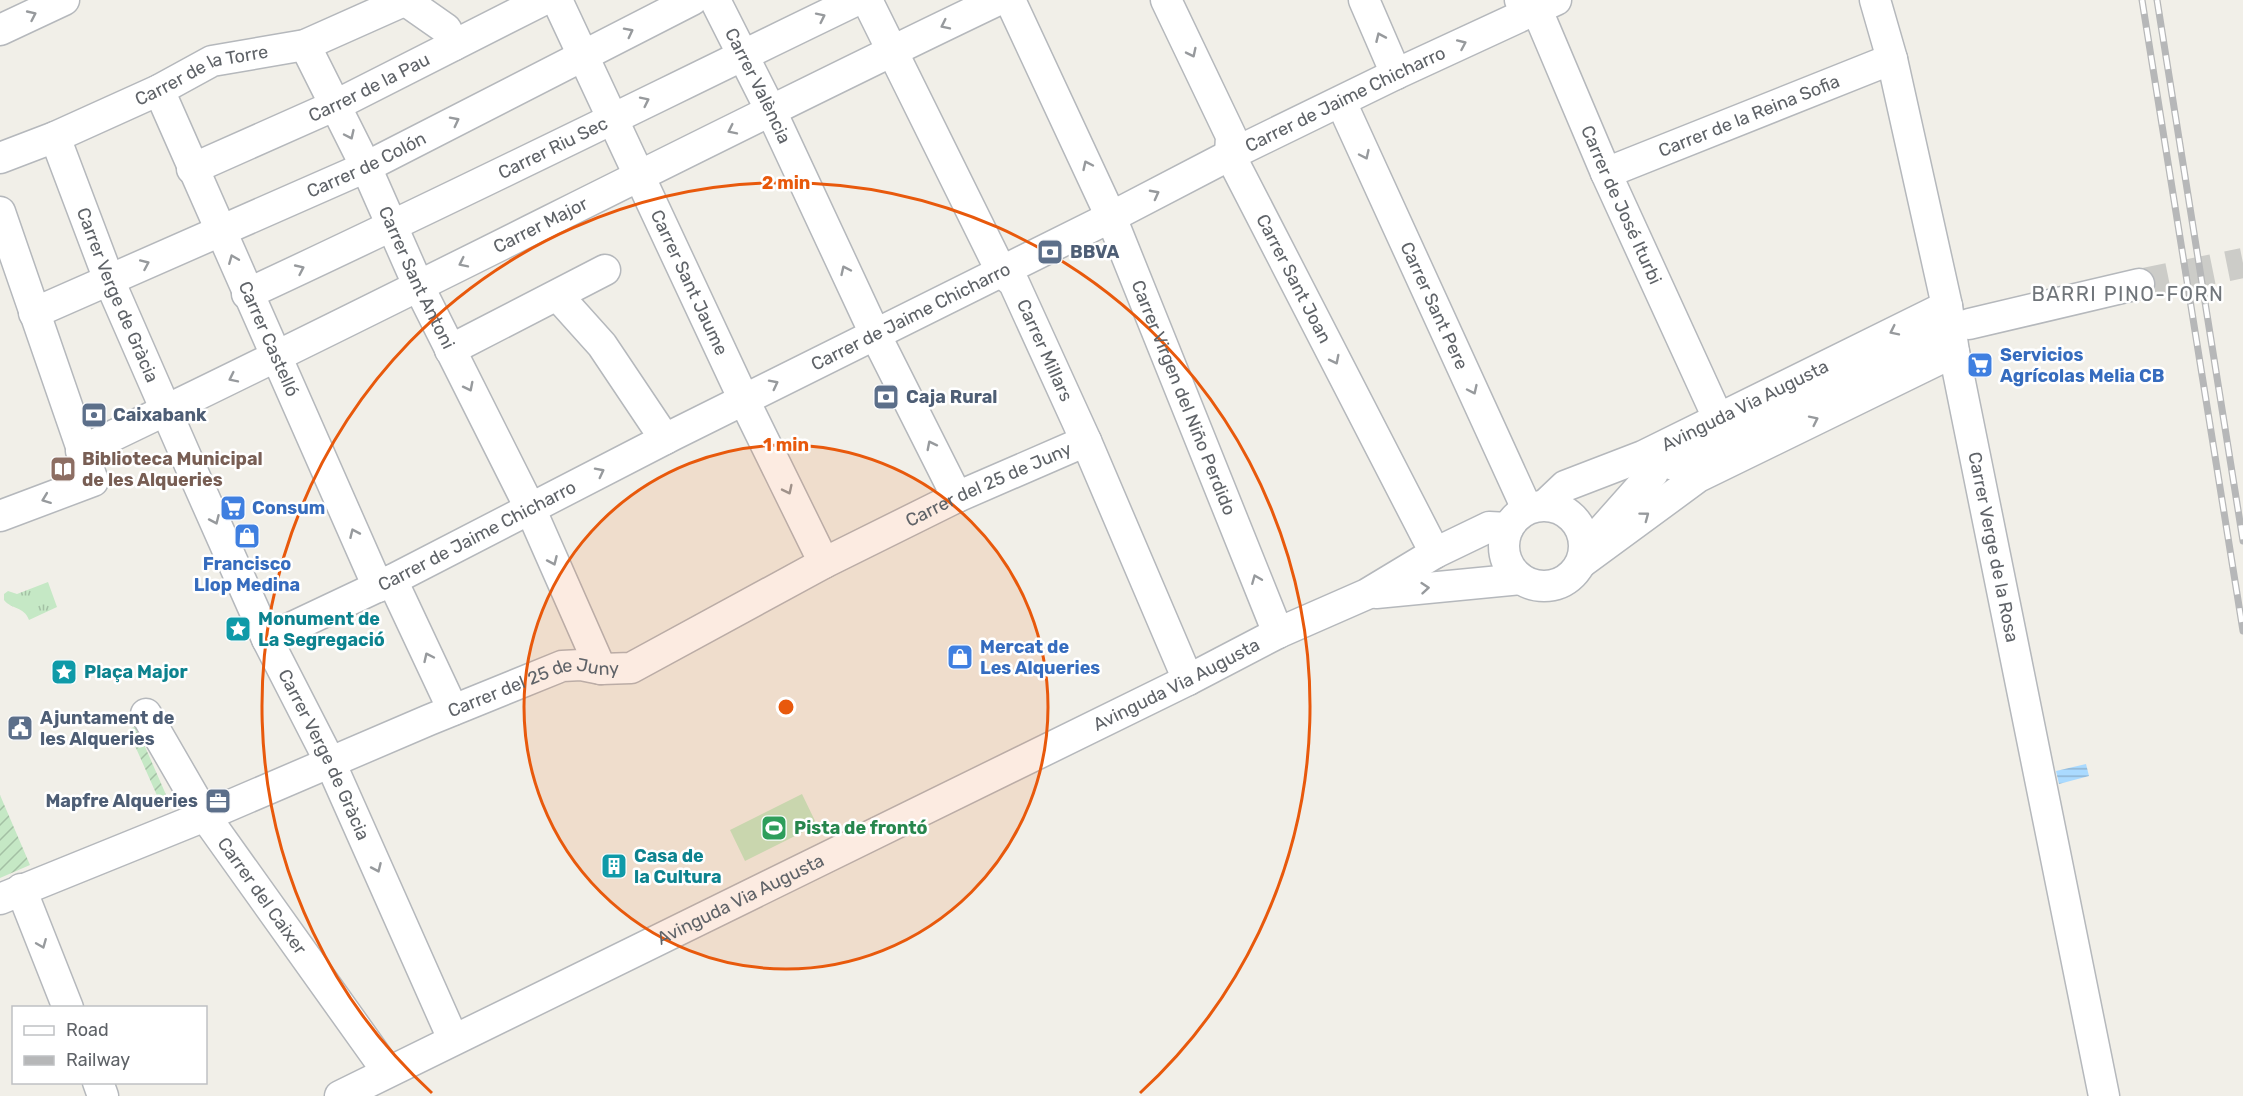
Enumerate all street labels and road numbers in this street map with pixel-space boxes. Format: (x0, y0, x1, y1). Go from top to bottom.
street label: Carrer València (720, 24, 796, 147)
street label: Carrer de la Torre (131, 41, 270, 110)
street label: Carrer de Jaime Chicharro (1242, 42, 1449, 157)
street label: Carrer de la Pau (305, 48, 433, 127)
street label: Carrer de la Reina Sofia (1655, 70, 1843, 162)
street label: Carrer Riu Sec (495, 112, 611, 184)
street label: Carrer de José Iturbi (1576, 122, 1666, 288)
street label: Carrer de Colón (303, 127, 430, 203)
street label: Carrer Major (490, 192, 591, 258)
street label: Carrer Sant Antoni (374, 203, 459, 353)
street label: Carrer Verge de Gràcia (72, 205, 163, 386)
street label: Carrer Sant Jaume (646, 206, 733, 359)
street label: Carrer Sant Joan (1251, 210, 1336, 347)
street label: Carrer Sant Pere (1395, 238, 1473, 373)
street label: Carrer de Jaime Chicharro (807, 258, 1014, 375)
street label: Carrer Virgen del Niño Perdido (1126, 277, 1241, 518)
street label: Carrer Castelló (234, 278, 304, 400)
street label: Carrer Millars (1012, 296, 1077, 405)
street label: Avinguda Via Augusta (1658, 355, 1832, 456)
street label: Carrer del 25 de Juny (902, 438, 1075, 532)
street label: Carrer Verge de la Rosa (1963, 450, 2023, 644)
street label: Carrer de Jaime Chicharro (375, 476, 580, 596)
street label: Avinguda Via Augusta (1090, 634, 1263, 736)
street label: Carrer del 25 de Juny (445, 653, 619, 722)
street label: Carrer Verge de Gràcia (273, 665, 374, 844)
street label: Carrer del Caixer (213, 833, 311, 959)
street label: Avinguda Via Augusta (653, 849, 828, 950)

